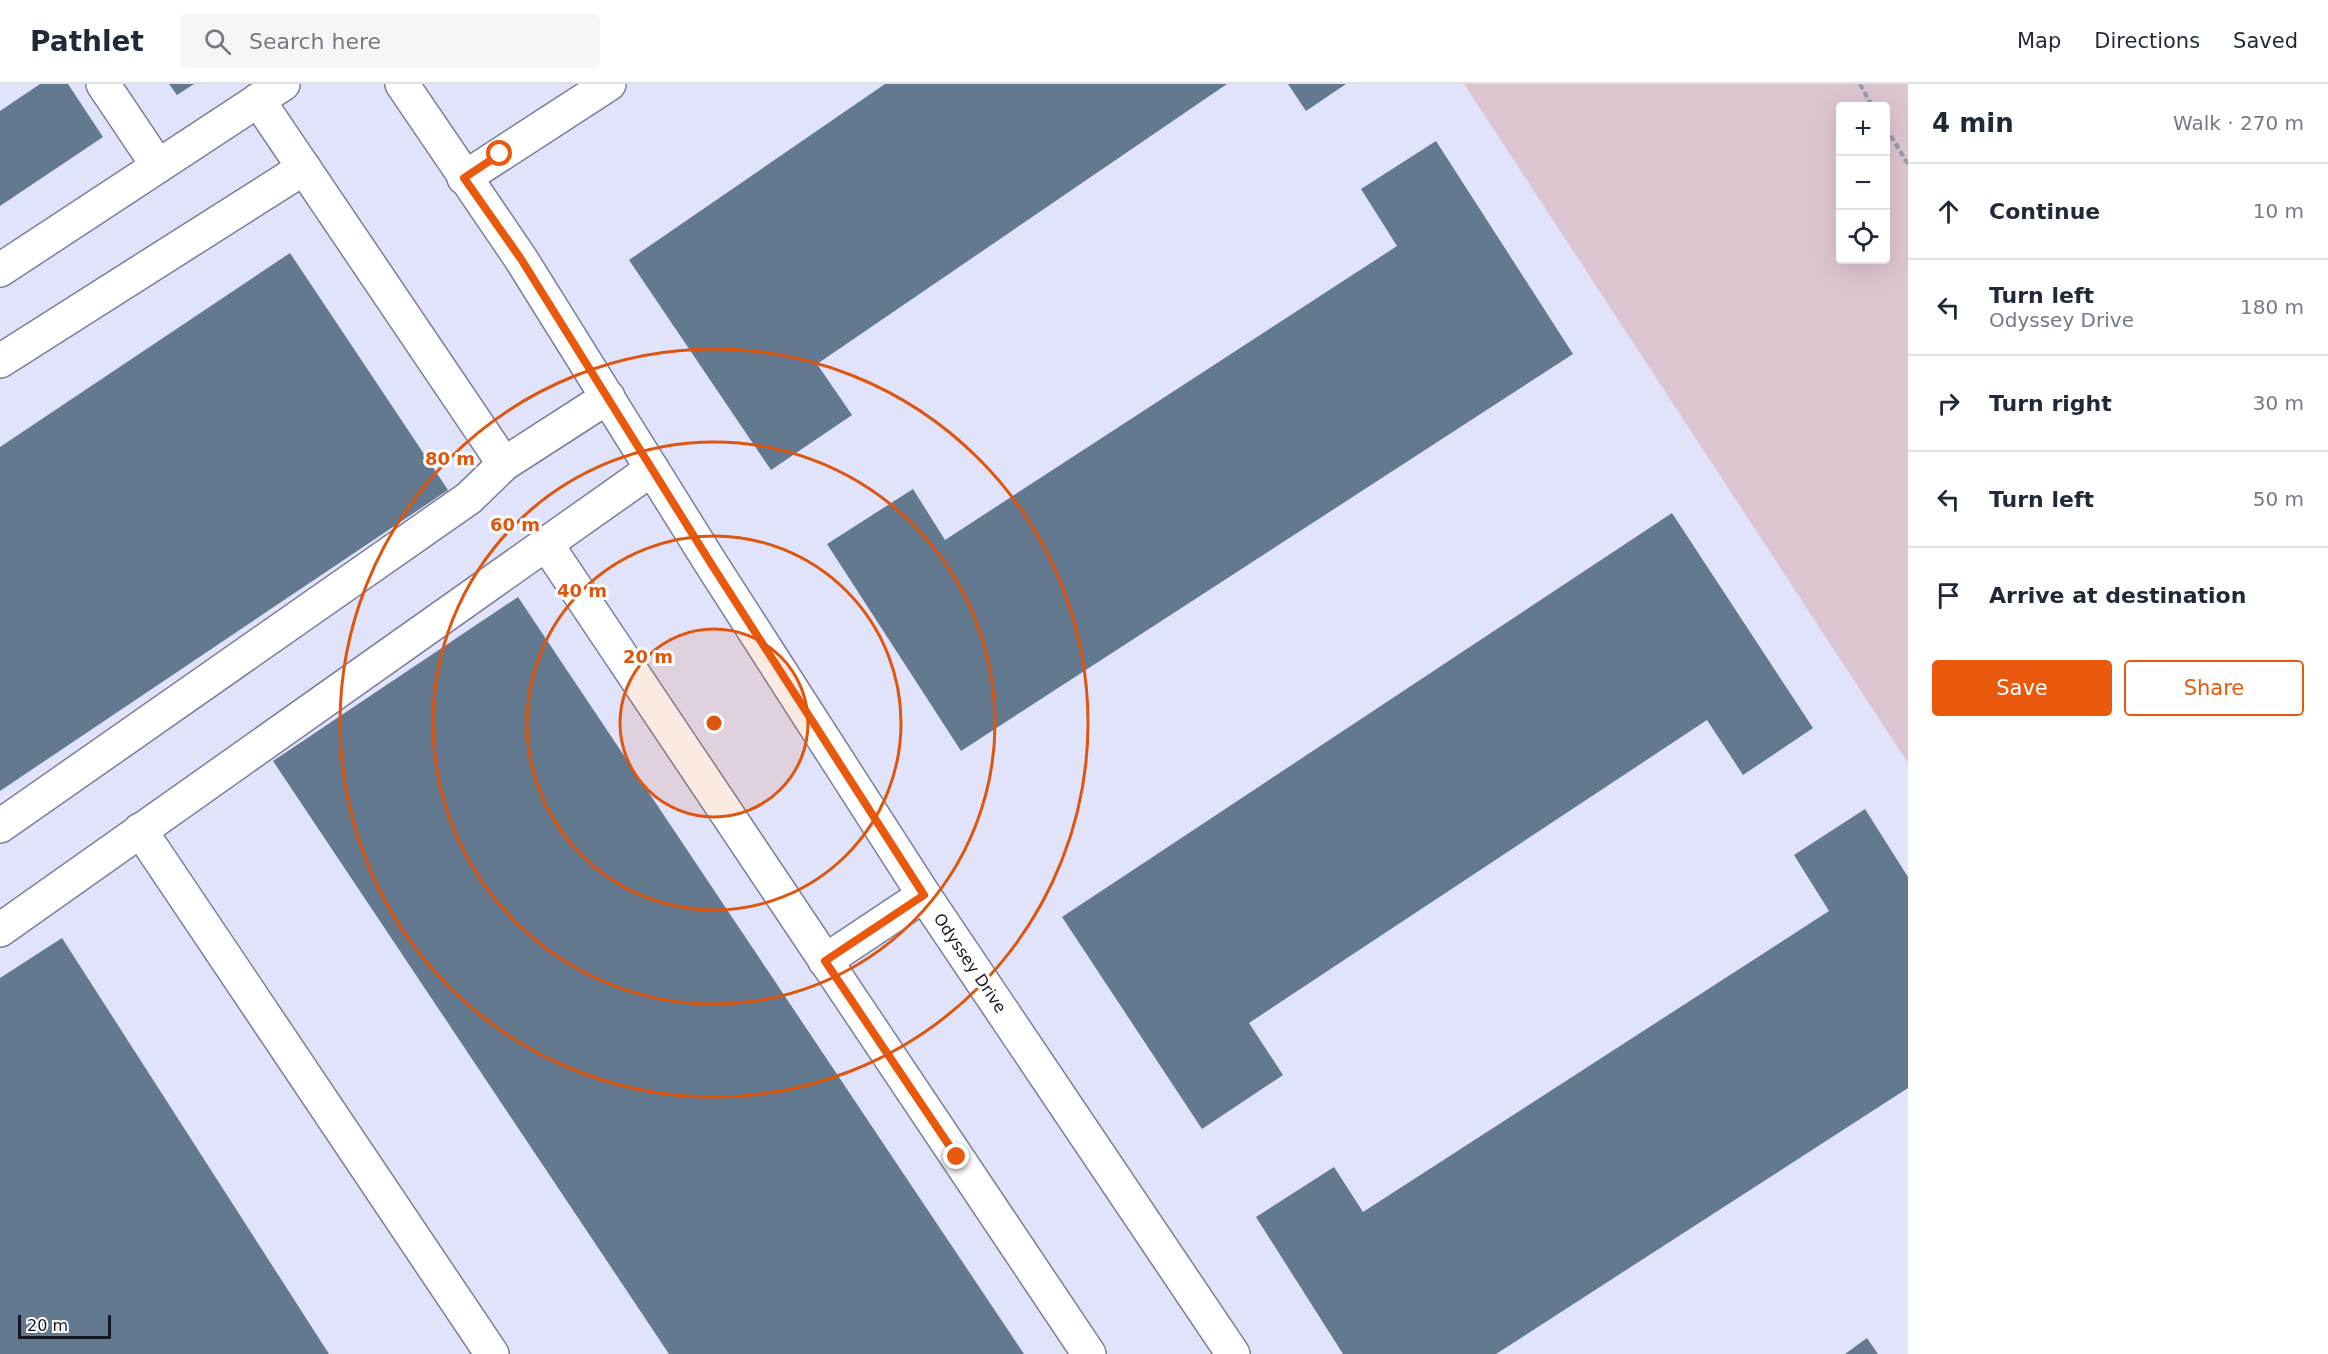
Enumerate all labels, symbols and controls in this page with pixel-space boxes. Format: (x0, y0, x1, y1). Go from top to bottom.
search box (180, 14, 600, 68)
text: Pathlet (30, 25, 144, 58)
icon: search (201, 25, 234, 58)
text: Search here (249, 29, 381, 54)
text: Map (2017, 29, 2061, 53)
text: Directions (2094, 29, 2200, 53)
text: Saved (2233, 29, 2298, 53)
map controls (1836, 102, 1890, 264)
button: + (1836, 102, 1890, 156)
text: 4 min (1932, 108, 2014, 138)
text: Walk · 270 m (2173, 111, 2304, 135)
route start (486, 140, 512, 166)
button: − (1836, 156, 1890, 210)
icon: ahead (1932, 195, 1965, 228)
text: Continue (1989, 199, 2100, 224)
text: 10 m (2253, 199, 2304, 223)
button: locate (1836, 210, 1890, 264)
text: Turn left (1989, 283, 2094, 308)
icon: left (1932, 291, 1965, 324)
text: 180 m (2240, 295, 2304, 319)
text: Odyssey Drive (1989, 308, 2134, 332)
icon: right (1932, 387, 1965, 420)
text: Turn right (1989, 391, 2112, 416)
text: 30 m (2253, 391, 2304, 415)
text: 80 m (425, 448, 475, 469)
icon: left (1932, 483, 1965, 516)
text: Turn left (1989, 487, 2094, 512)
text: 50 m (2253, 487, 2304, 511)
text: 60 m (490, 514, 540, 535)
icon: arrive (1932, 579, 1965, 612)
text: 40 m (557, 580, 607, 601)
text: Arrive at destination (1989, 583, 2246, 608)
text: 20 m (623, 646, 673, 667)
button: Save (1932, 660, 2112, 716)
button: Share (2124, 660, 2304, 716)
centre of rings (704, 713, 724, 733)
street label: Odyssey Drive (930, 910, 1010, 1016)
route end (943, 1143, 969, 1169)
scale bar (18, 1312, 111, 1340)
text: 20 m (27, 1316, 68, 1335)

